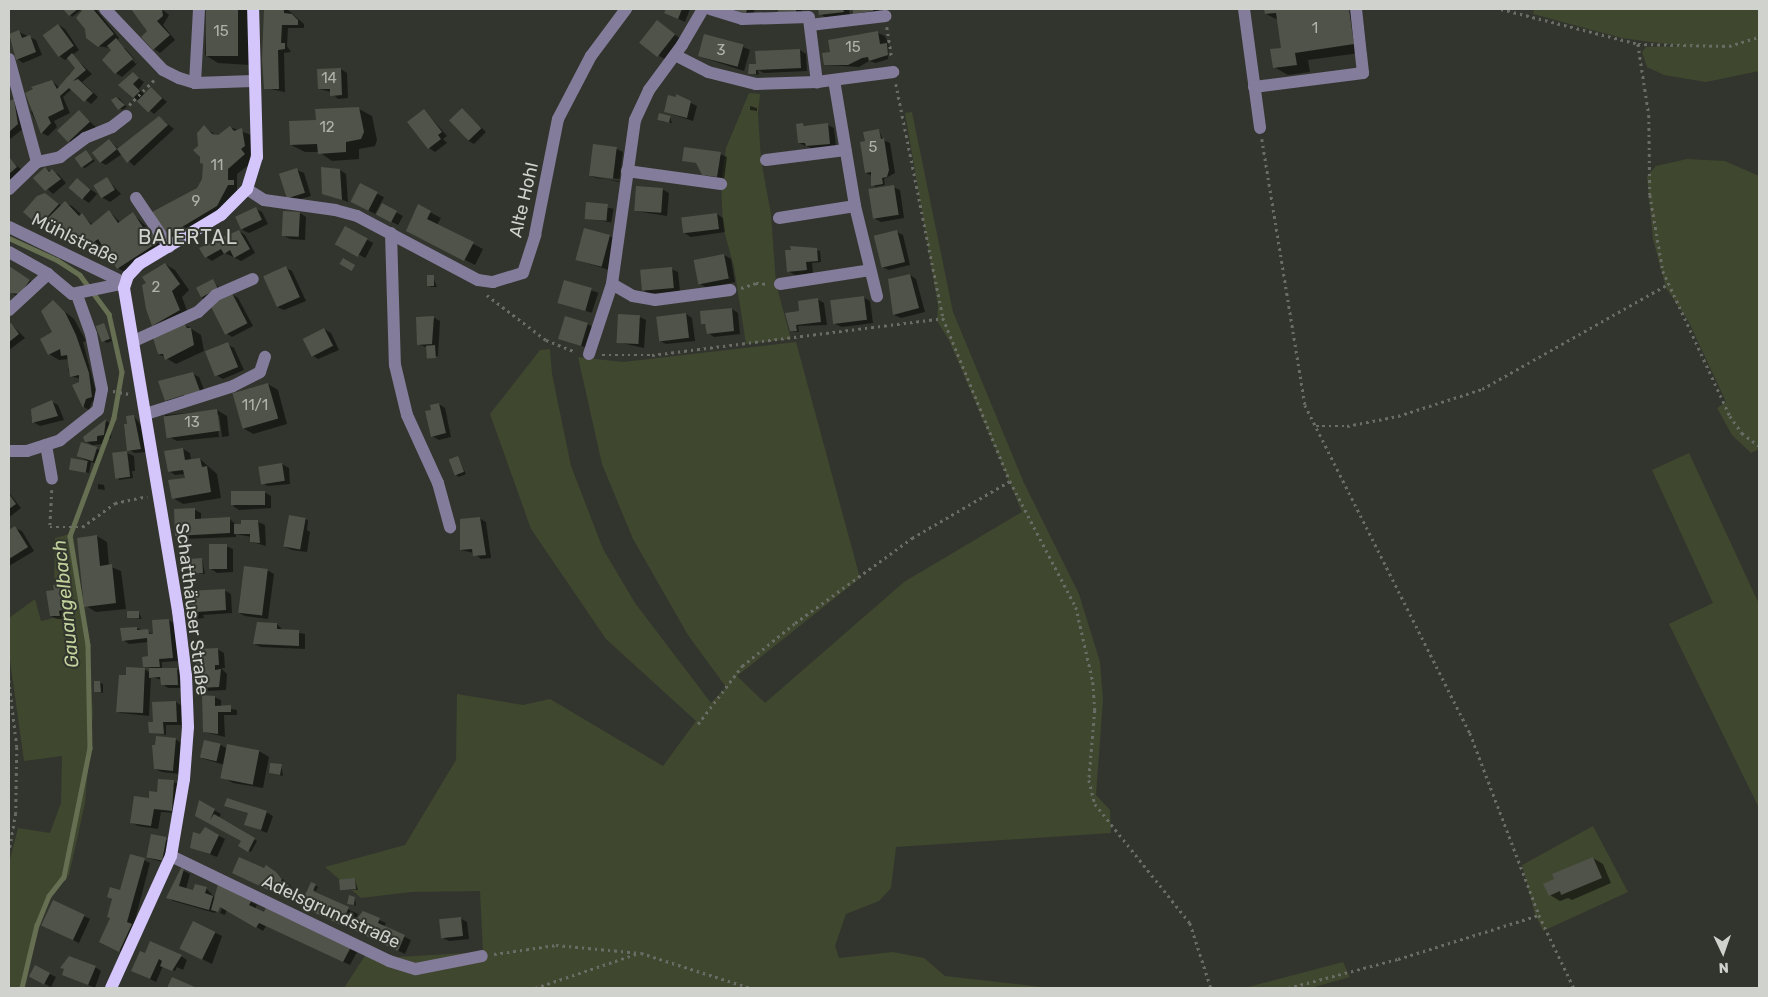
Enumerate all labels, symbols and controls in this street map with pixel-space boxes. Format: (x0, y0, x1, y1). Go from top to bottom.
house number: 1 (1312, 20, 1318, 38)
house number: 15 (213, 23, 229, 41)
house number: 15 (845, 39, 861, 57)
house number: 3 (716, 42, 726, 60)
house number: 14 (321, 70, 337, 88)
house number: 12 (319, 119, 335, 137)
house number: 5 (869, 139, 877, 157)
house number: 11 (211, 157, 223, 175)
street label: Alte Hohl (505, 160, 543, 240)
house number: 9 (192, 193, 200, 211)
street label: Mühlstraße (28, 209, 122, 269)
district label: BAIERTAL (137, 225, 239, 249)
house number: 2 (152, 279, 160, 297)
house number: 11/1 (242, 397, 268, 415)
house number: 13 (184, 414, 200, 432)
street label: Schatthäuser Straße (171, 521, 213, 697)
water label: Gauangelbach (48, 539, 84, 669)
street label: Adelsgrundstraße (259, 871, 403, 953)
north arrow (1698, 927, 1748, 977)
text: N (1718, 959, 1729, 976)

